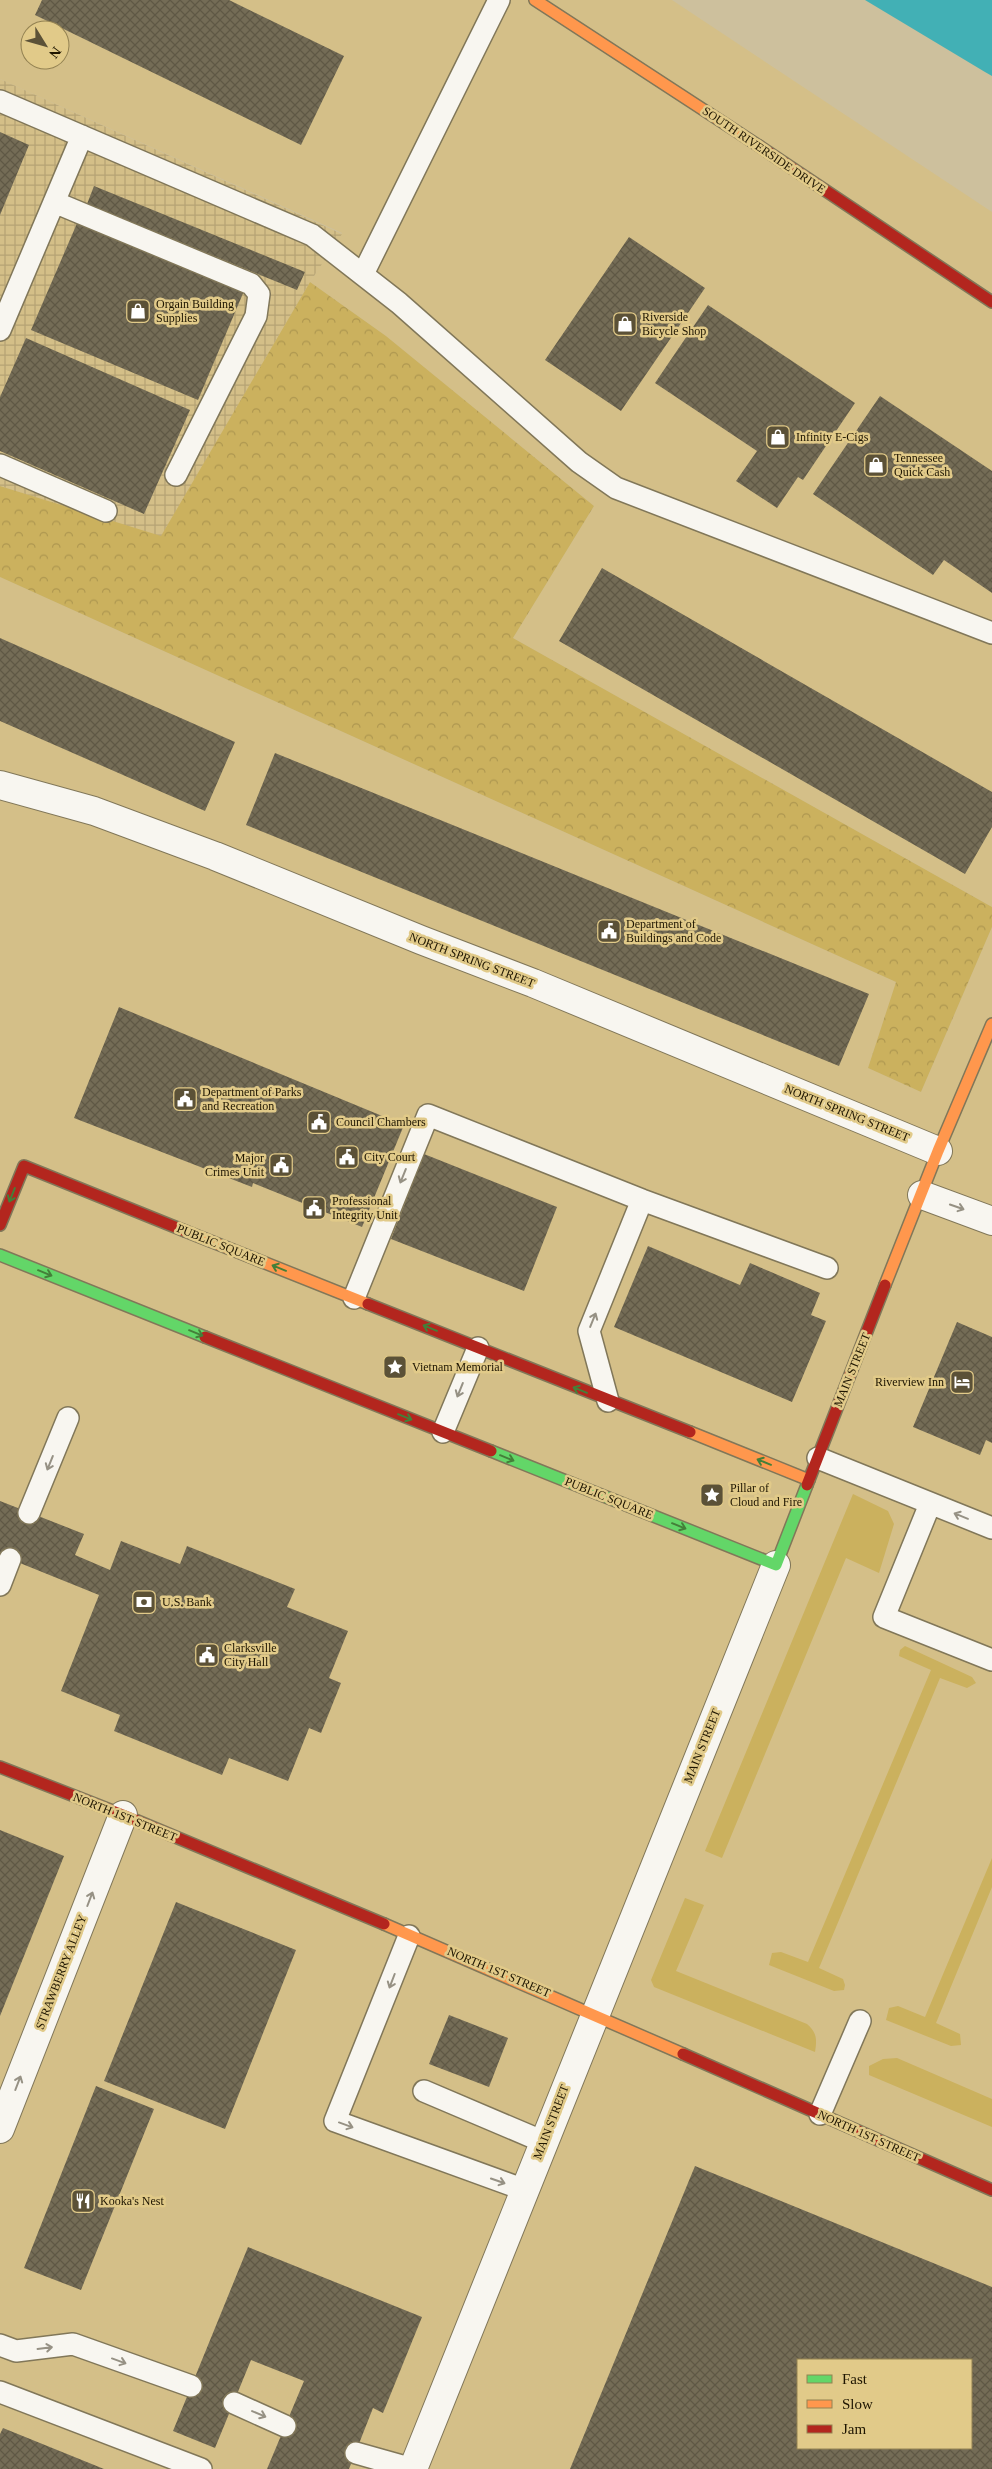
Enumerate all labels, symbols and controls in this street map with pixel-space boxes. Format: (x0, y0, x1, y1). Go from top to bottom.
north arrow (20, 20, 70, 70)
text: N (46, 44, 64, 61)
street label: SOUTH RIVERSIDE DRIVE (700, 104, 828, 196)
place label: Orgain Building Supplies (156, 297, 234, 325)
shop icon: Orgain Building Supplies (125, 298, 151, 324)
place label: Riverside Bicycle Shop (642, 310, 706, 338)
shop icon: Riverside Bicycle Shop (612, 311, 638, 337)
shop icon: Infinity E-Cigs (765, 424, 791, 450)
place label: Infinity E-Cigs (796, 430, 869, 444)
place label: Tennessee Quick Cash (894, 451, 950, 479)
shop icon: Tennessee Quick Cash (863, 452, 889, 478)
place label: Department of Buildings and Code (626, 917, 721, 945)
public building icon: Department of Buildings and Code (596, 918, 622, 944)
street label: NORTH SPRING STREET (407, 930, 537, 991)
street label: NORTH SPRING STREET (783, 1082, 912, 1145)
place label: Department of Parks and Recreation (202, 1085, 302, 1113)
public building icon: Department of Parks and Recreation (172, 1086, 198, 1112)
public building icon: Council Chambers (306, 1109, 332, 1135)
place label: Council Chambers (336, 1115, 426, 1129)
public building icon: City Court (334, 1144, 360, 1170)
place label: City Court (364, 1150, 416, 1164)
place label: Major Crimes Unit (205, 1151, 265, 1179)
public building icon: Major Crimes Unit (268, 1152, 294, 1178)
one-way arrow (397, 1169, 406, 1184)
one-way arrow (7, 1187, 16, 1203)
place label: Professional Integrity Unit (332, 1194, 398, 1222)
public building icon: Professional Integrity Unit (301, 1195, 327, 1221)
one-way arrow (949, 1203, 964, 1212)
street label: PUBLIC SQUARE (175, 1221, 267, 1269)
one-way arrow (272, 1263, 287, 1272)
one-way arrow (37, 1269, 52, 1278)
one-way arrow (589, 1313, 598, 1329)
one-way arrow (423, 1323, 438, 1333)
one-way arrow (188, 1329, 203, 1338)
street label: MAIN STREET (831, 1330, 874, 1409)
place icon: Vietnam Memorial (382, 1354, 408, 1380)
place label: Vietnam Memorial (412, 1360, 504, 1374)
hotel icon: Riverview Inn (949, 1369, 975, 1395)
place label: Riverview Inn (875, 1375, 944, 1389)
one-way arrow (455, 1382, 465, 1397)
one-way arrow (573, 1384, 588, 1393)
one-way arrow (397, 1412, 412, 1422)
one-way arrow (499, 1453, 514, 1463)
one-way arrow (44, 1456, 53, 1471)
one-way arrow (757, 1457, 772, 1467)
street label: PUBLIC SQUARE (563, 1474, 655, 1522)
place label: Pillar of Cloud and Fire (730, 1481, 802, 1509)
place icon: Pillar of Cloud and Fire (699, 1482, 725, 1508)
one-way arrow (954, 1511, 969, 1520)
one-way arrow (671, 1522, 686, 1531)
bank icon: U.S. Bank (131, 1589, 157, 1615)
place label: U.S. Bank (162, 1595, 212, 1609)
place label: Clarksville City Hall (224, 1641, 277, 1669)
public building icon: Clarksville City Hall (194, 1642, 220, 1668)
street label: MAIN STREET (681, 1706, 724, 1785)
street label: NORTH 1ST STREET (71, 1790, 179, 1844)
one-way arrow (86, 1892, 95, 1907)
street label: STRAWBERRY ALLEY (33, 1912, 89, 2031)
street label: NORTH 1ST STREET (445, 1944, 553, 2000)
one-way arrow (387, 1973, 396, 1988)
one-way arrow (14, 2076, 23, 2091)
street label: MAIN STREET (530, 2082, 572, 2161)
street label: NORTH 1ST STREET (816, 2107, 923, 2165)
one-way arrow (338, 2121, 353, 2130)
one-way arrow (490, 2177, 506, 2186)
restaurant icon: Kooka's Nest (70, 2188, 96, 2214)
place label: Kooka's Nest (100, 2194, 164, 2208)
one-way arrow (36, 2343, 52, 2353)
one-way arrow (111, 2357, 127, 2366)
legend (797, 2359, 972, 2449)
text: Fast (842, 2371, 868, 2387)
text: Slow (842, 2396, 873, 2412)
one-way arrow (251, 2410, 266, 2420)
text: Jam (842, 2421, 866, 2437)

